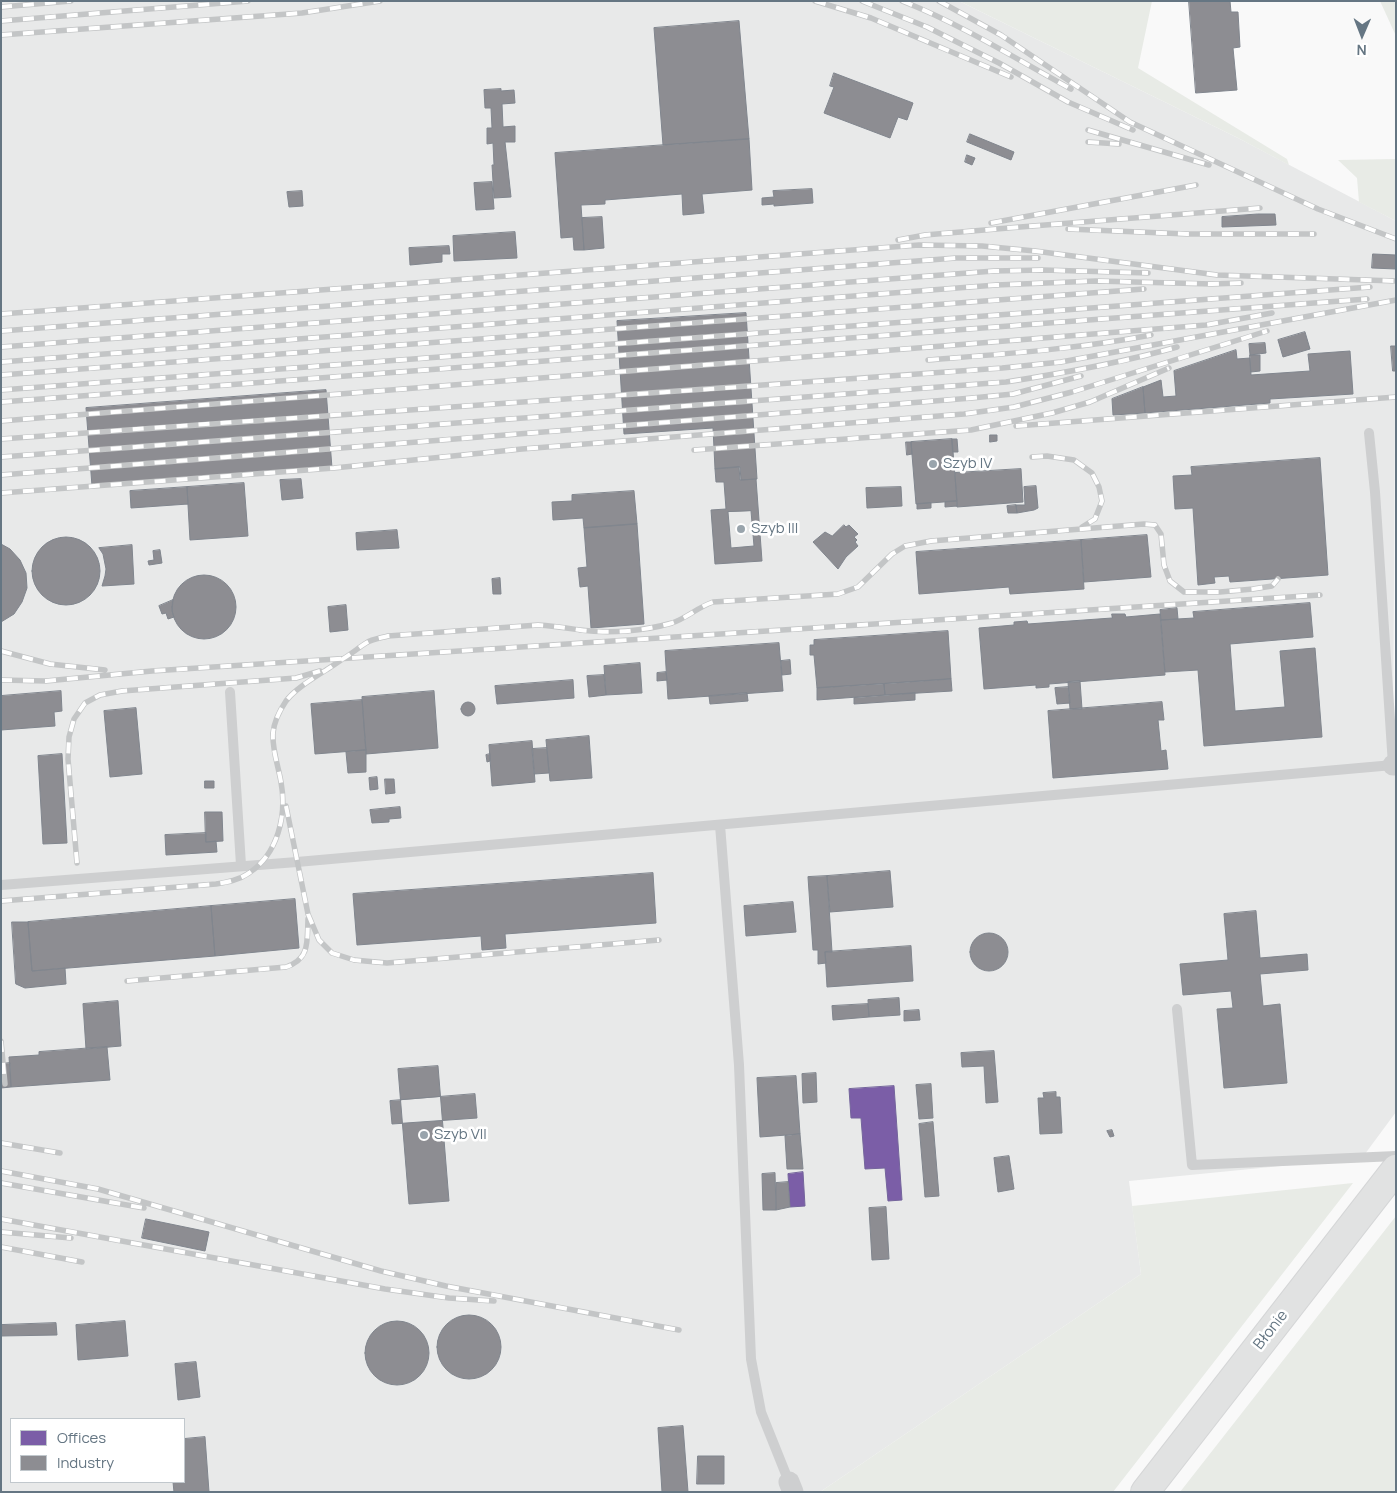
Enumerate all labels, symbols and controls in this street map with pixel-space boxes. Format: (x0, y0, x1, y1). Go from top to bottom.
north arrow (1337, 10, 1387, 60)
text: N (1357, 41, 1367, 60)
place label: Szyb IV (943, 455, 992, 473)
marker: Szyb IV (927, 458, 939, 470)
place label: Szyb III (751, 520, 798, 538)
marker: Szyb III (735, 523, 747, 535)
place label: Szyb VII (434, 1126, 487, 1144)
marker: Szyb VII (418, 1129, 430, 1141)
street label: Błonie (1250, 1307, 1292, 1353)
legend (10, 1418, 185, 1483)
text: Offices (57, 1427, 106, 1448)
text: Industry (57, 1452, 114, 1473)

